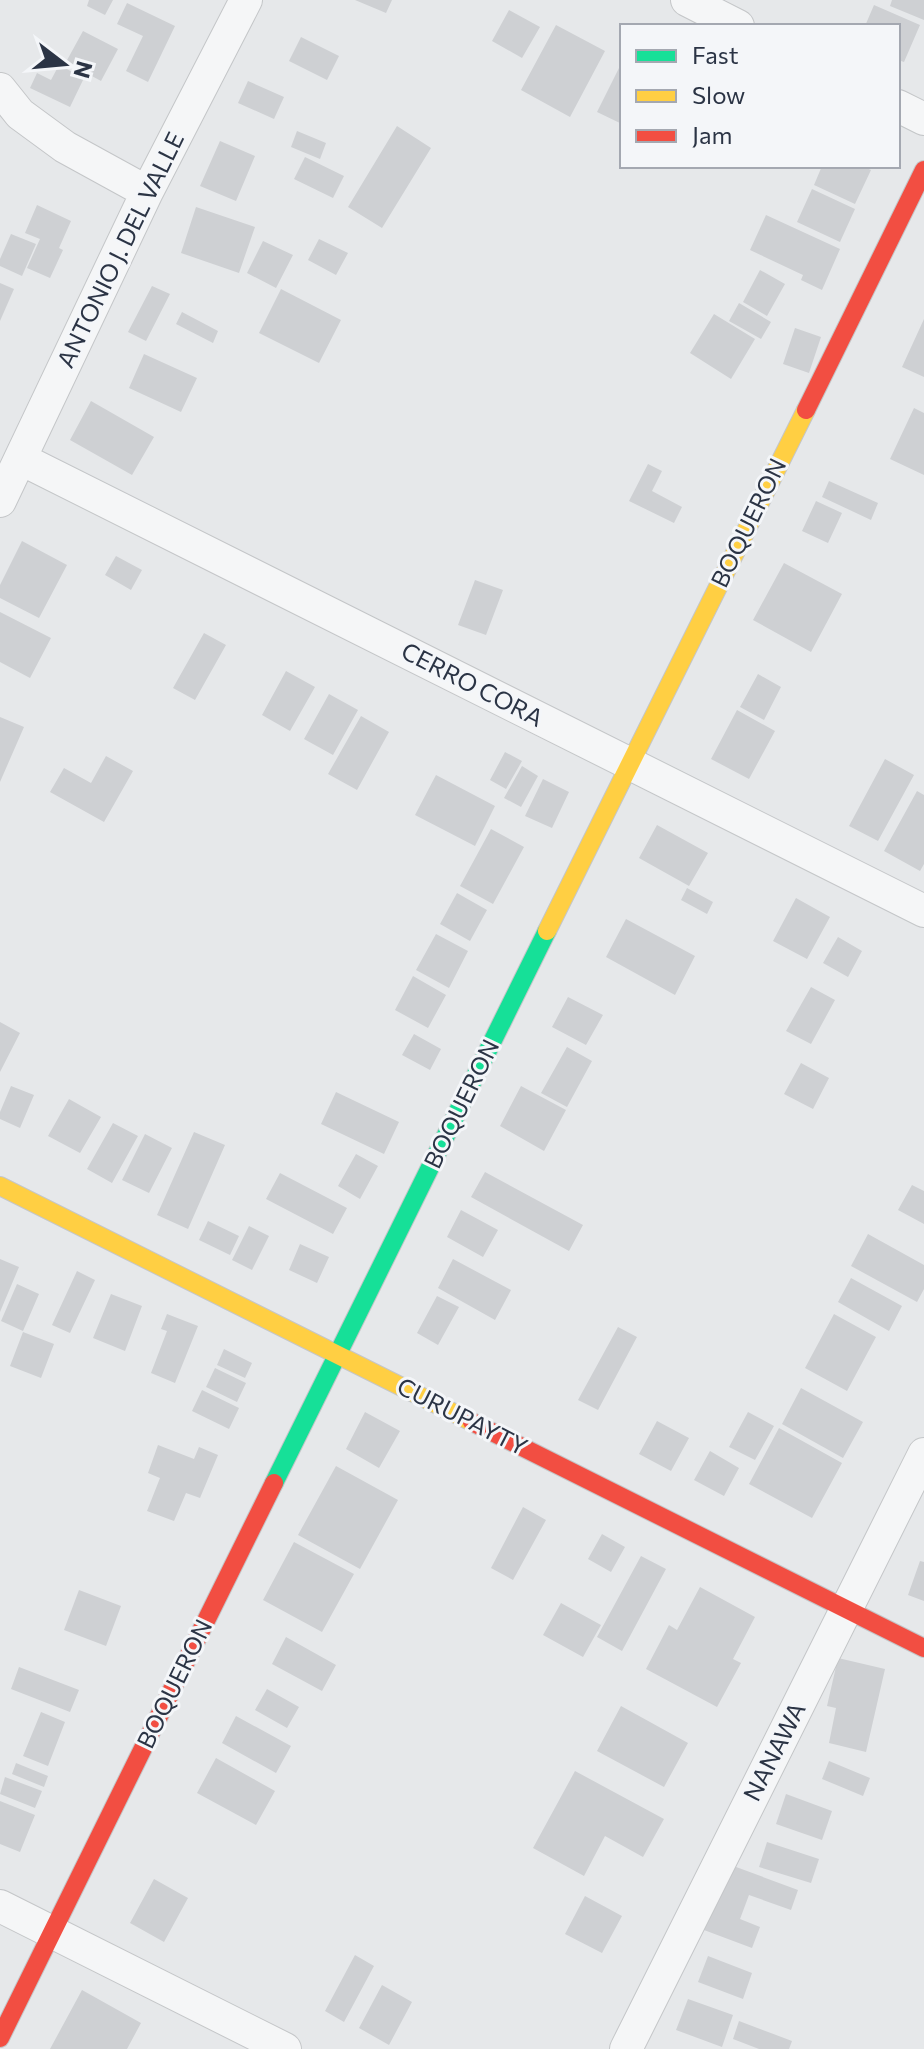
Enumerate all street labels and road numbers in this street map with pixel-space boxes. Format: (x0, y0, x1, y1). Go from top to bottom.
street label: ANTONIO J. DEL VALLE (50, 127, 189, 372)
street label: BOQUERON (704, 453, 791, 592)
street label: CERRO CORA (397, 635, 548, 732)
street label: BOQUERON (417, 1034, 504, 1173)
street label: CURUPAYTY (393, 1371, 533, 1461)
street label: BOQUERON (130, 1614, 217, 1753)
street label: NANAWA (736, 1697, 811, 1806)

